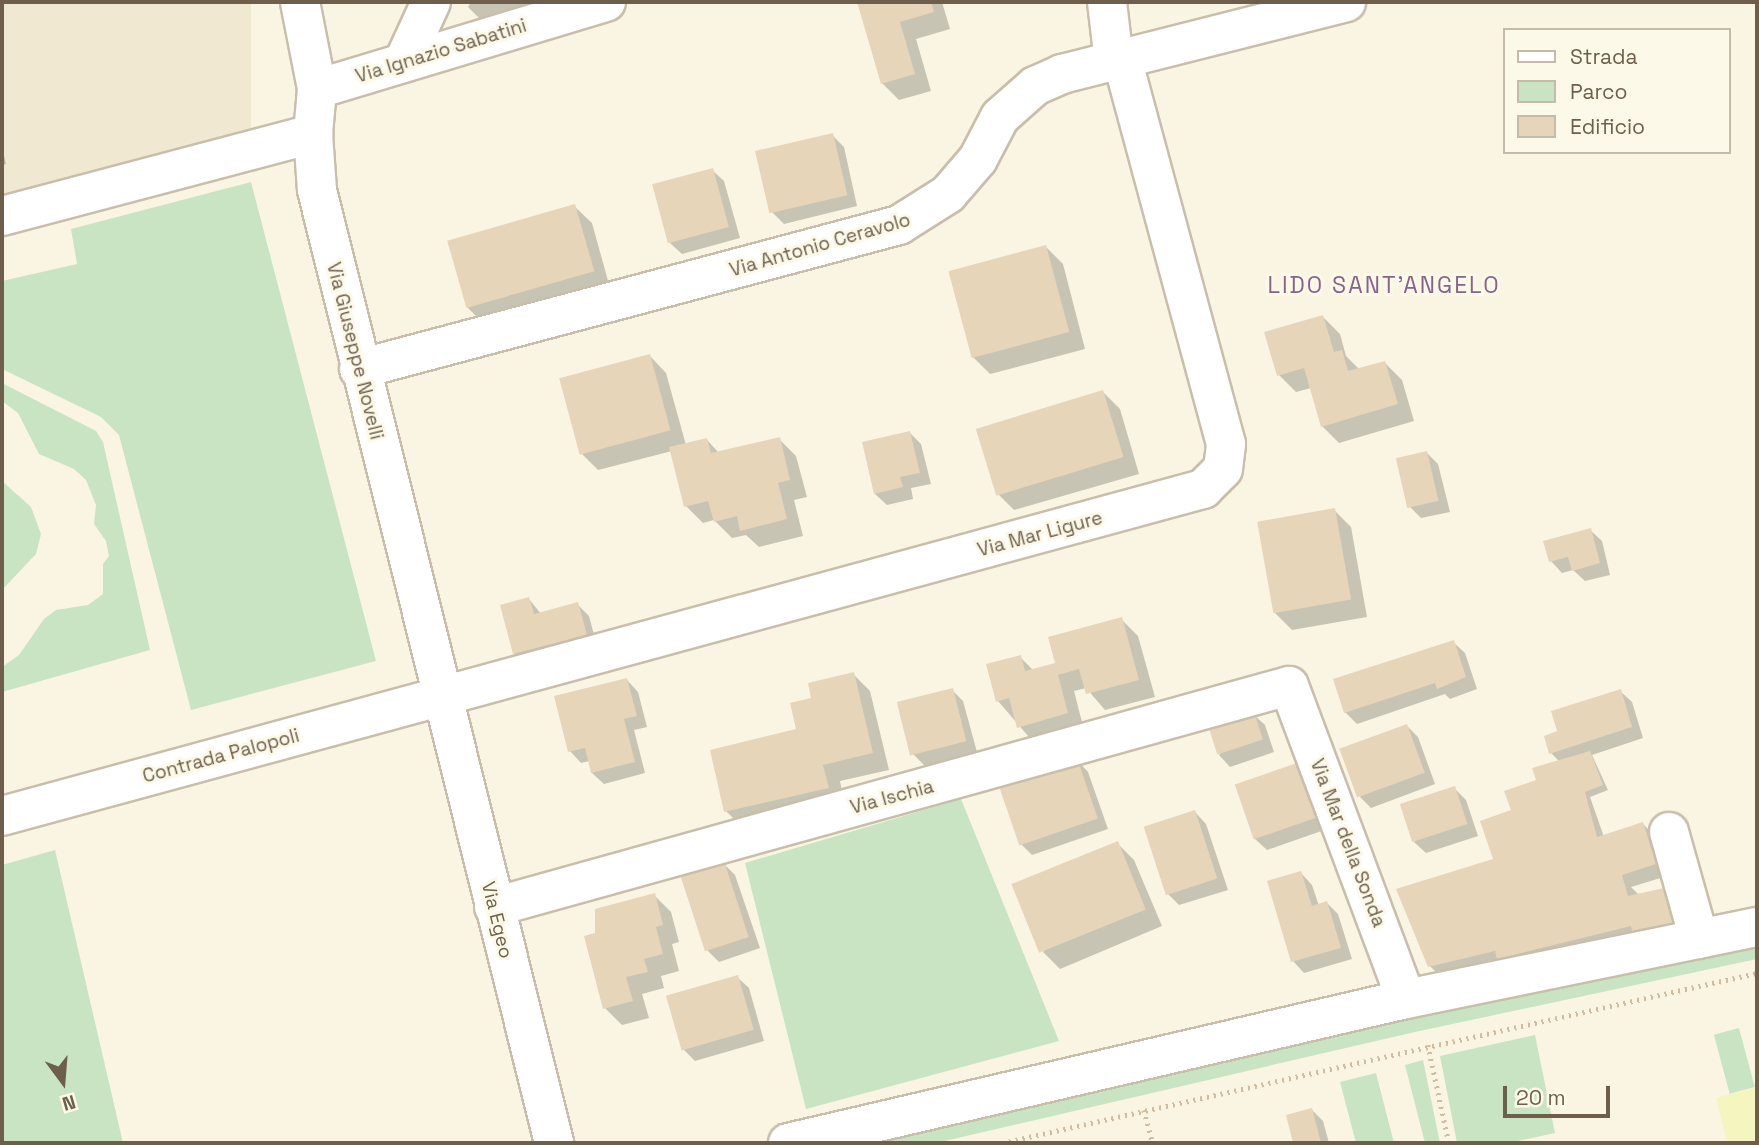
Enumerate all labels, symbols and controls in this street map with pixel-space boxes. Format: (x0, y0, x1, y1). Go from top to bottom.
street label: Via Ignazio Sabatini (353, 14, 529, 88)
legend (1504, 28, 1731, 154)
text: Strada (1570, 43, 1637, 70)
text: Parco (1570, 78, 1628, 105)
text: Edificio (1570, 113, 1645, 140)
street label: Via Antonio Ceravolo (727, 208, 913, 282)
street label: Via Giuseppe Novelli (322, 260, 388, 442)
district label: LIDO SANT'ANGELO (1269, 271, 1499, 299)
street label: Via Mar Ligure (975, 506, 1105, 562)
street label: Contrada Palopoli (140, 724, 302, 788)
street label: Via Mar della Sonda (1305, 756, 1391, 930)
street label: Via Ischia (848, 775, 936, 819)
street label: Via Egeo (476, 879, 518, 961)
north arrow (28, 1047, 98, 1117)
scale bar (1507, 1072, 1614, 1116)
text: 20 m (1516, 1084, 1566, 1111)
text: N (59, 1089, 78, 1116)

